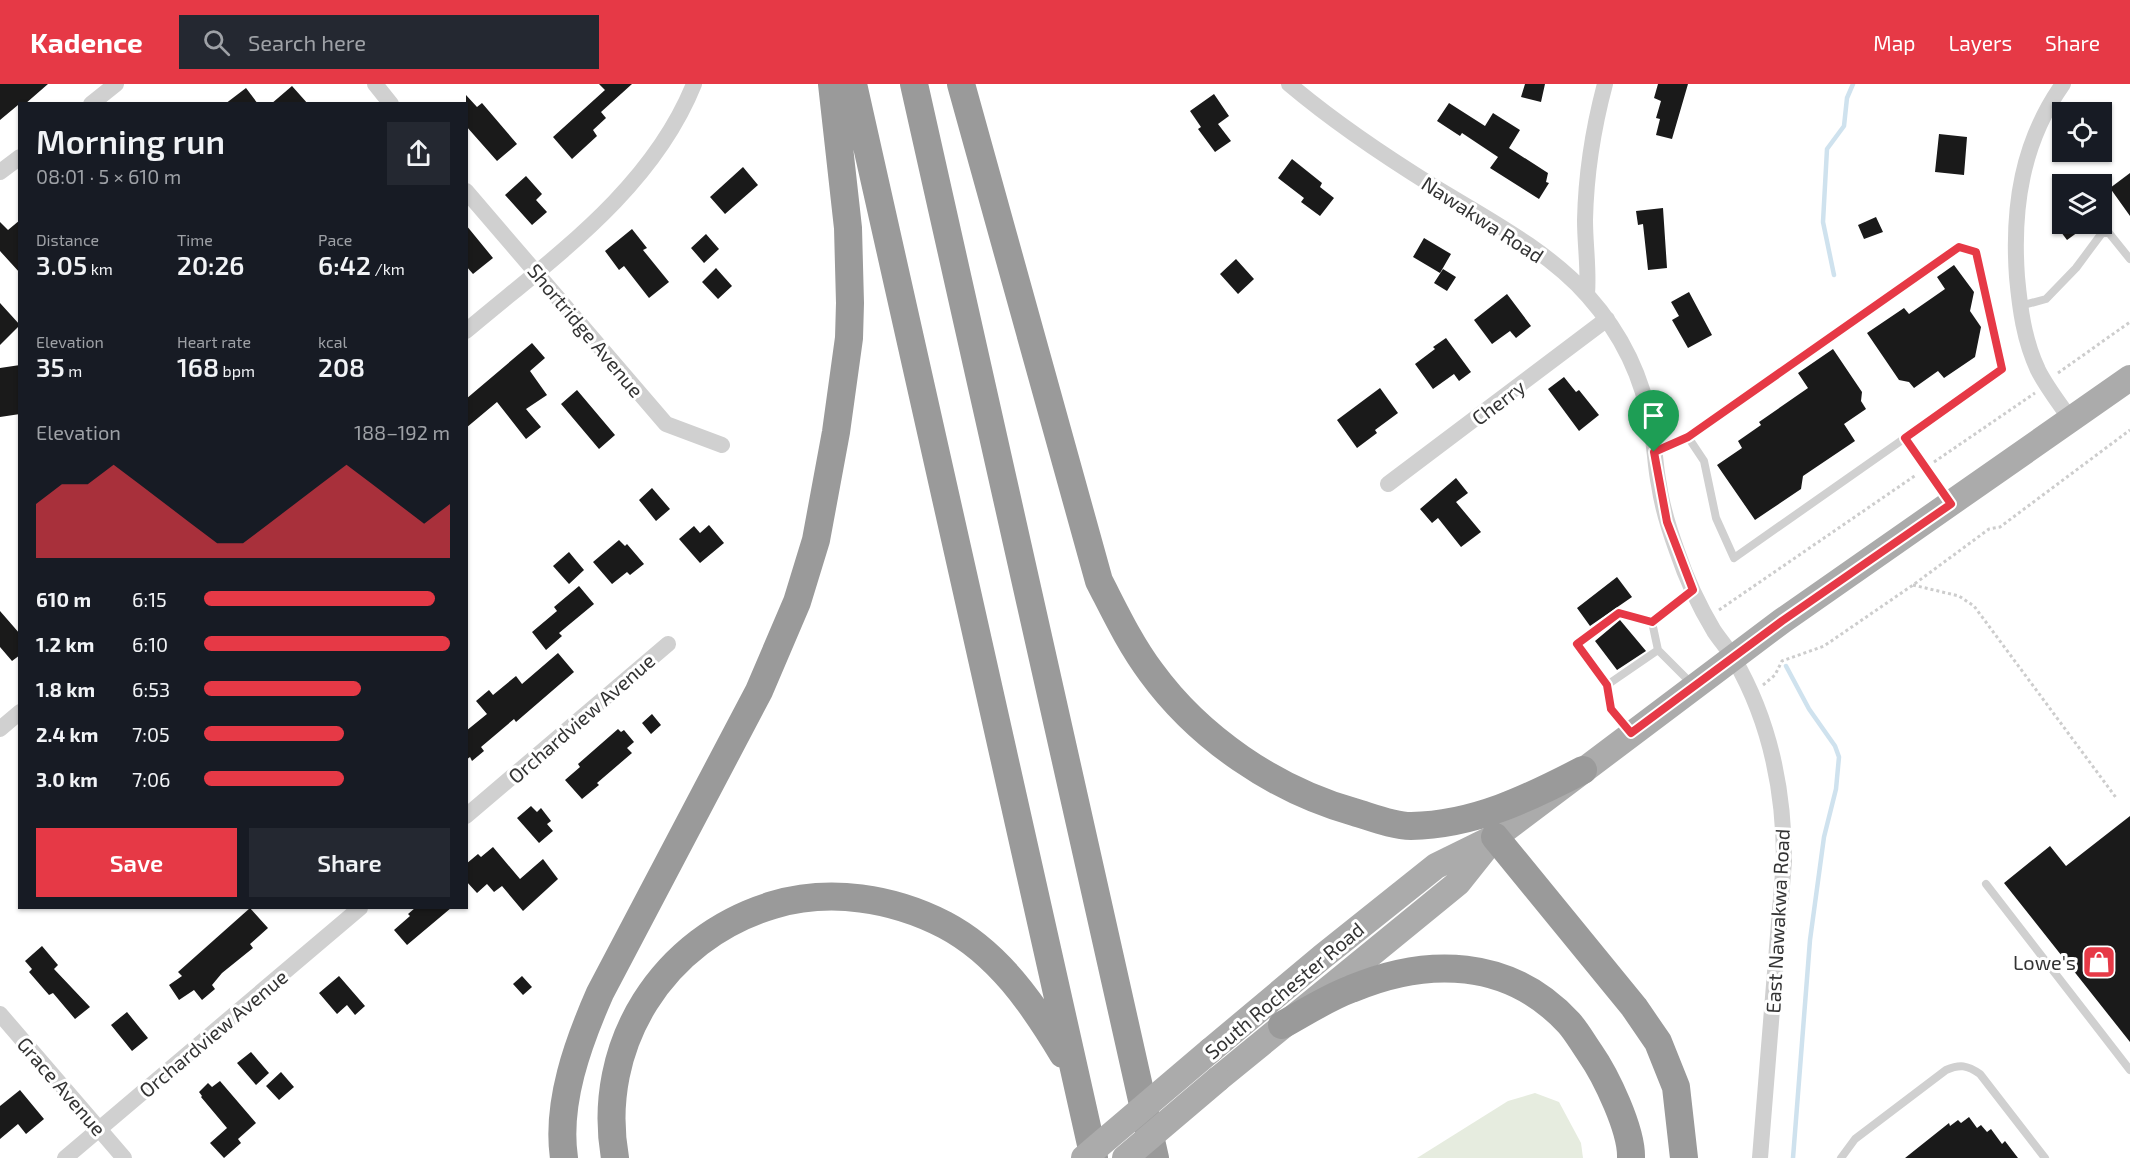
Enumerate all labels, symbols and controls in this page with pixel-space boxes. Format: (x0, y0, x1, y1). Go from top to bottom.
search box (179, 15, 599, 69)
text: Kadence (30, 25, 143, 59)
icon: search (200, 26, 233, 59)
text: Search here (248, 29, 366, 55)
text: Map (1873, 30, 1915, 55)
text: Layers (1948, 30, 2012, 55)
text: Share (2045, 30, 2100, 55)
map controls (2052, 102, 2112, 234)
button: locate (2052, 102, 2112, 162)
text: Morning run (36, 121, 225, 161)
button: share (387, 122, 450, 185)
text: 08:01 · 5 × 610 m (36, 164, 181, 188)
street label: Nawakwa Road (1418, 171, 1548, 267)
button: layers (2052, 174, 2112, 234)
text: Distance (36, 230, 99, 249)
text: Time (177, 230, 213, 249)
text: Pace (318, 230, 352, 249)
text: 3.05 (36, 249, 87, 280)
text: 20:26 (177, 249, 244, 280)
text: 6:42 (318, 249, 371, 280)
street label: Shortridge Avenue (523, 258, 649, 402)
text: km (87, 259, 113, 278)
text: /km (371, 259, 405, 278)
text: Elevation (36, 332, 104, 351)
text: Heart rate (177, 332, 251, 351)
text: kcal (318, 332, 347, 351)
text: 35 (36, 351, 65, 382)
text: 168 (177, 351, 219, 382)
text: 208 (318, 351, 365, 382)
text: m (65, 361, 82, 380)
text: bpm (219, 361, 255, 380)
street label: Cherry (1467, 374, 1530, 430)
pin (1628, 390, 1679, 452)
icon: arrive (1637, 399, 1670, 432)
text: Elevation (36, 420, 121, 444)
text: 188–192 m (354, 420, 450, 444)
text: 610 m (36, 587, 91, 611)
text: 6:15 (132, 587, 167, 611)
text: 1.2 km (36, 632, 94, 656)
text: 6:10 (132, 632, 168, 656)
street label: Orchardview Avenue (503, 648, 659, 788)
text: 1.8 km (36, 677, 95, 701)
text: 6:53 (132, 677, 170, 701)
text: 2.4 km (36, 722, 98, 746)
text: 7:05 (132, 722, 170, 746)
text: 3.0 km (36, 767, 98, 791)
text: 7:06 (132, 767, 170, 791)
button: Save (36, 828, 237, 897)
button: Share (249, 828, 450, 897)
street label: East Nawakwa Road (1760, 828, 1794, 1014)
street label: South Rochester Road (1200, 916, 1368, 1064)
shop icon: Lowe's (2081, 944, 2117, 980)
place label: Lowe's (2013, 950, 2076, 974)
street label: Orchardview Avenue (134, 964, 292, 1102)
street label: Grace Avenue (13, 1032, 111, 1140)

